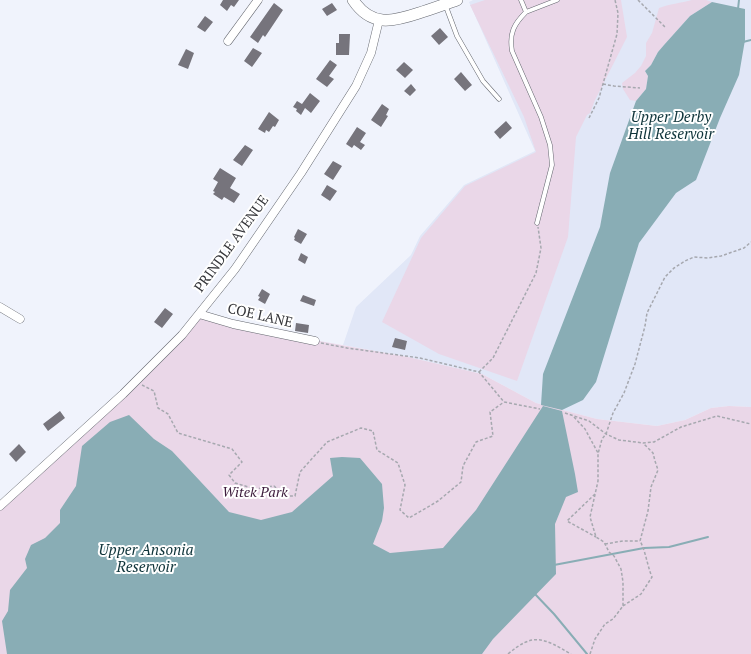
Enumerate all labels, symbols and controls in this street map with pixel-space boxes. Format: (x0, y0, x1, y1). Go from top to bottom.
water label: Upper Derby Hill Reservoir (628, 109, 714, 144)
street label: PRINDLE AVENUE (191, 192, 273, 296)
street label: COE LANE (226, 300, 294, 332)
park label: Witek Park (222, 485, 288, 501)
water label: Upper Ansonia Reservoir (99, 542, 193, 577)

